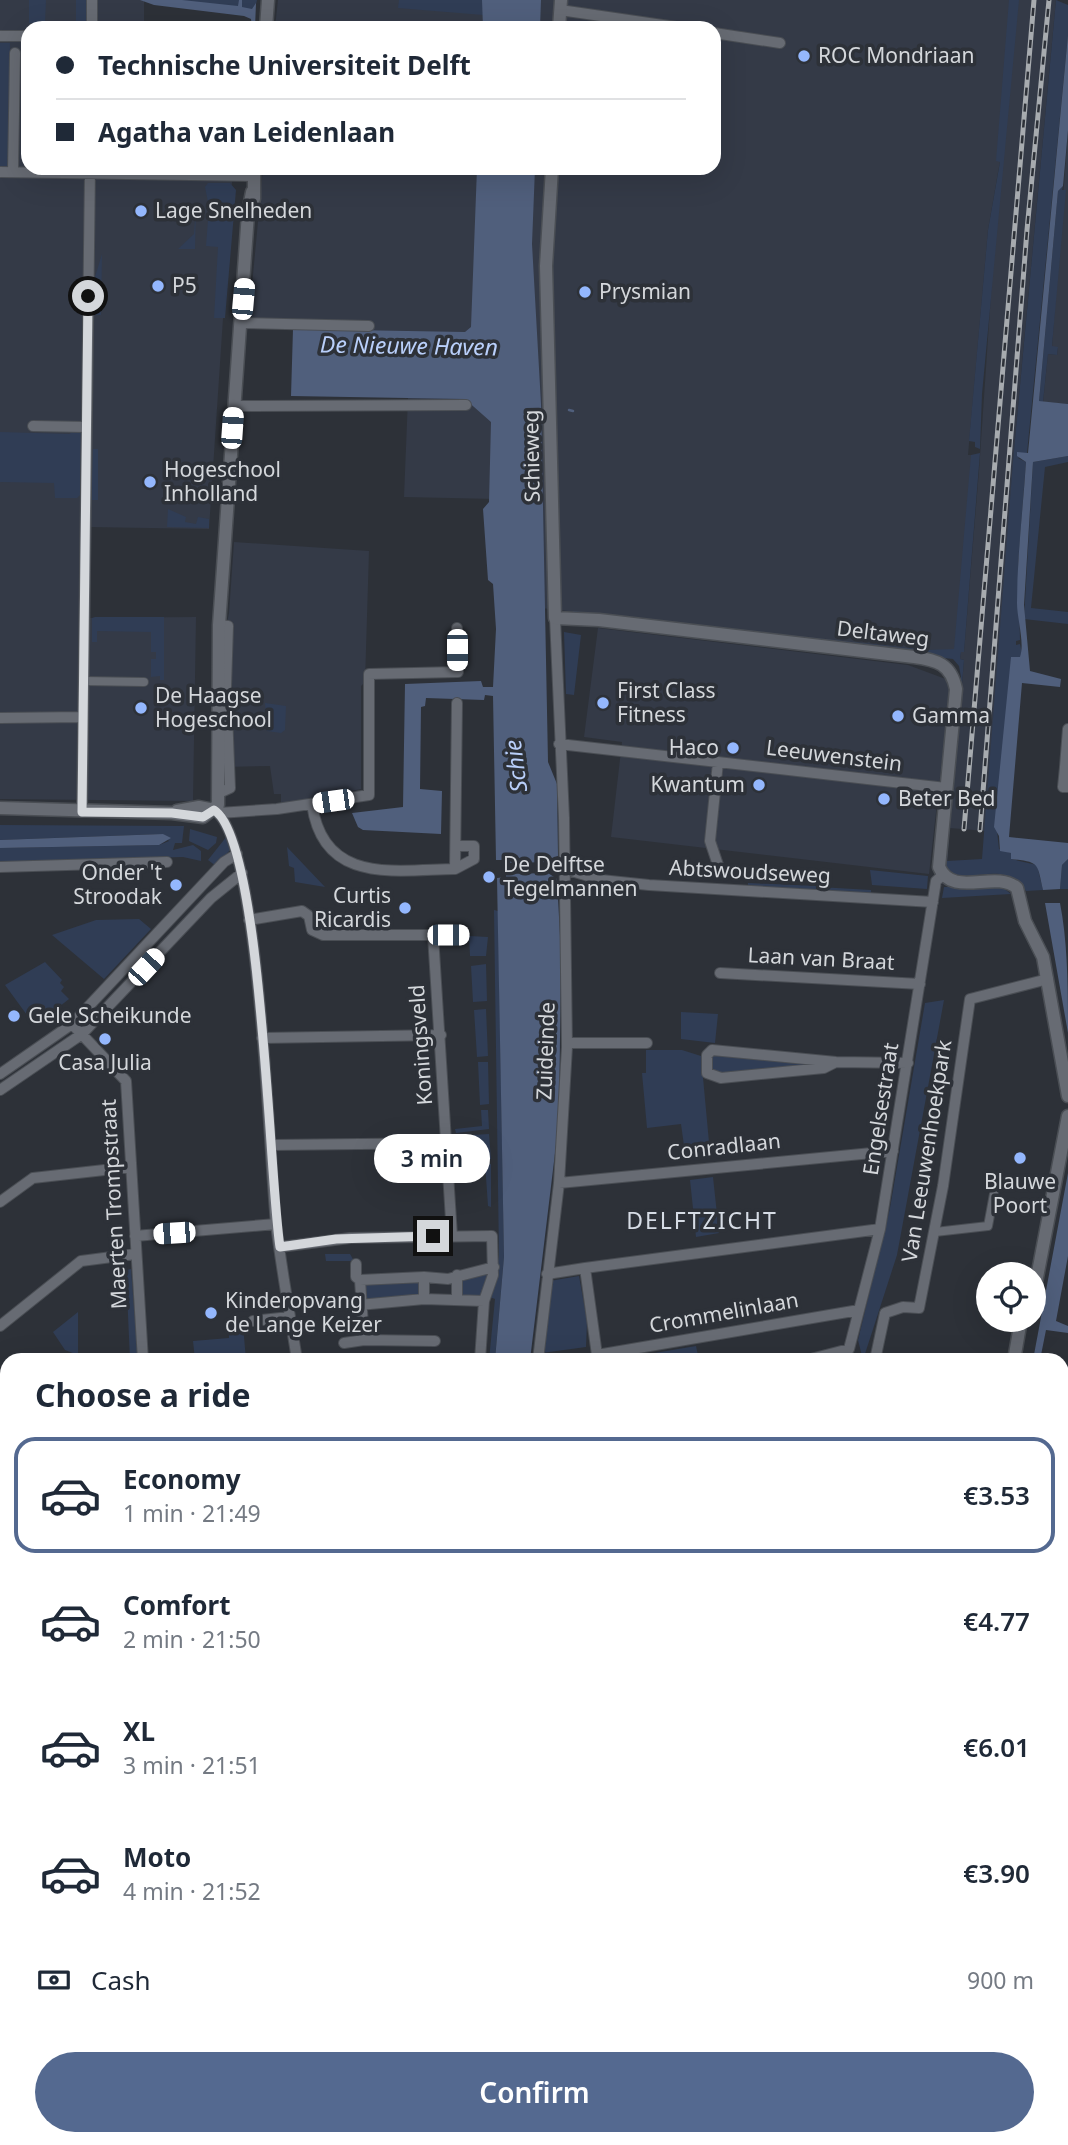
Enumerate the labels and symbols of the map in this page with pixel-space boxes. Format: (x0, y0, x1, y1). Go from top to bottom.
place label: ROC Mondriaan (818, 41, 974, 69)
marker: ROC Mondriaan (796, 48, 812, 64)
place label: Lage Snelheden (155, 196, 312, 224)
marker: Lage Snelheden (133, 203, 149, 219)
place label: P5 (172, 271, 197, 299)
car (231, 277, 256, 321)
place label: Prysmian (599, 277, 691, 305)
marker: P5 (150, 278, 166, 294)
route start (72, 280, 104, 312)
marker: Prysmian (577, 284, 593, 300)
water label: De Nieuwe Haven (320, 327, 498, 363)
car (221, 406, 244, 450)
street label: Schieweg (516, 409, 546, 503)
place label: Hogeschool Inholland (164, 455, 281, 507)
marker: Hogeschool Inholland (142, 474, 158, 490)
street label: Deltaweg (835, 613, 931, 653)
car (447, 629, 468, 671)
place label: First Class Fitness (617, 676, 716, 728)
place label: De Haagse Hogeschool (155, 681, 272, 733)
marker: First Class Fitness (595, 695, 611, 711)
marker: De Haagse Hogeschool (133, 700, 149, 716)
place label: Gamma (912, 701, 990, 729)
marker: Gamma (890, 708, 906, 724)
place label: Haco (669, 733, 719, 761)
street label: Leeuwenstein (764, 733, 904, 777)
water label: Schie (496, 738, 534, 794)
marker: Haco (725, 740, 741, 756)
place label: Kwantum (651, 770, 745, 798)
marker: Kwantum (751, 777, 767, 793)
place label: Beter Bed (898, 784, 995, 812)
car (311, 788, 356, 814)
marker: Beter Bed (876, 791, 892, 807)
place label: De Delftse Tegelmannen (503, 850, 637, 902)
street label: Abtswoudseweg (669, 853, 832, 889)
place label: Onder 't Stroodak (73, 858, 163, 910)
marker: De Delftse Tegelmannen (481, 869, 497, 885)
marker: Onder 't Stroodak (168, 877, 184, 893)
place label: Curtis Ricardis (314, 881, 391, 933)
marker: Curtis Ricardis (397, 900, 413, 916)
car (428, 925, 470, 946)
street label: Laan van Braat (747, 940, 896, 976)
car (124, 944, 169, 990)
street label: Koningsveld (402, 984, 438, 1106)
place label: Gele Scheikunde (28, 1001, 192, 1029)
street label: Zuideinde (529, 1001, 561, 1101)
marker: Gele Scheikunde (6, 1008, 22, 1024)
marker: Casa Julia (97, 1031, 113, 1047)
street label: Van Leeuwenhoekpark (895, 1037, 958, 1264)
street label: Engelsestraat (856, 1040, 904, 1177)
place label: Casa Julia (58, 1048, 152, 1076)
street label: Maerten Trompstraat (93, 1098, 132, 1310)
street label: Conradlaan (666, 1126, 782, 1166)
callout: 3 min (375, 1134, 491, 1184)
marker: Blauwe Poort (1012, 1150, 1028, 1166)
place label: Blauwe Poort (984, 1167, 1056, 1219)
district label: DELFTZICHT (626, 1204, 778, 1236)
route end (417, 1220, 449, 1252)
car (153, 1221, 196, 1245)
street label: Crommelinlaan (647, 1285, 801, 1339)
place label: Kinderopvang de Lange Keizer (225, 1286, 382, 1338)
marker: Kinderopvang de Lange Keizer (203, 1305, 219, 1321)

